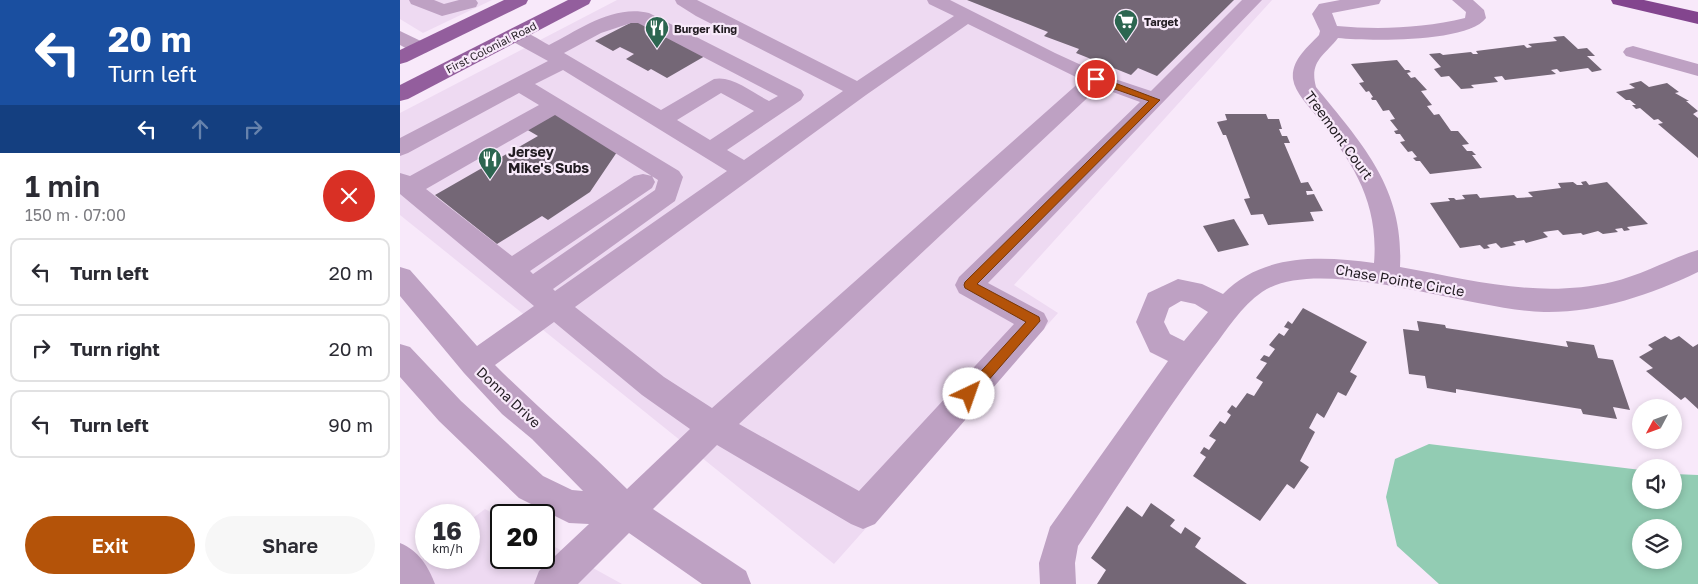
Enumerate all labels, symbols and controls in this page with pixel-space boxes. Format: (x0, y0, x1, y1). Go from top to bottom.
supermarket icon: Target (1113, 8, 1139, 42)
restaurant icon: Burger King (644, 15, 670, 49)
place label: Target (1144, 15, 1179, 28)
text: 20 m (108, 18, 191, 60)
street label: First Colonial Road (443, 19, 539, 75)
icon: left (25, 20, 90, 85)
place label: Burger King (674, 22, 737, 35)
pin (1075, 58, 1117, 100)
text: Turn left (108, 60, 197, 87)
icon: arrive (1082, 65, 1110, 93)
street label: Treemont Court (1301, 87, 1377, 183)
icon: left (133, 115, 161, 143)
icon: ahead (186, 115, 214, 143)
icon: right (239, 115, 267, 143)
place label: Jersey Mike's Subs (508, 143, 589, 176)
restaurant icon: Jersey Mike's Subs (477, 146, 503, 180)
text: 1 min (25, 168, 100, 204)
button: close (323, 170, 375, 222)
text: 150 m · 07:00 (25, 205, 126, 225)
icon: left (27, 258, 55, 286)
street label: Chase Pointe Circle (1334, 260, 1466, 300)
text: Turn left (70, 261, 149, 284)
text: 20 m (329, 261, 373, 284)
icon: right (27, 334, 55, 362)
text: Turn right (70, 337, 160, 360)
text: 20 m (329, 337, 373, 360)
street label: Donna Drive (473, 363, 545, 431)
position arrow (942, 367, 994, 419)
north arrow (1632, 399, 1682, 449)
map controls (1632, 399, 1682, 569)
icon: left (27, 410, 55, 438)
text: Turn left (70, 413, 149, 436)
text: 90 m (328, 413, 373, 436)
button: sound (1632, 459, 1682, 509)
speed limit sign: 20 (490, 504, 555, 569)
text: 16 (433, 515, 462, 546)
button: Exit (25, 516, 195, 574)
button: Share (205, 516, 375, 574)
button: layers (1632, 519, 1682, 569)
text: km/h (432, 541, 463, 556)

